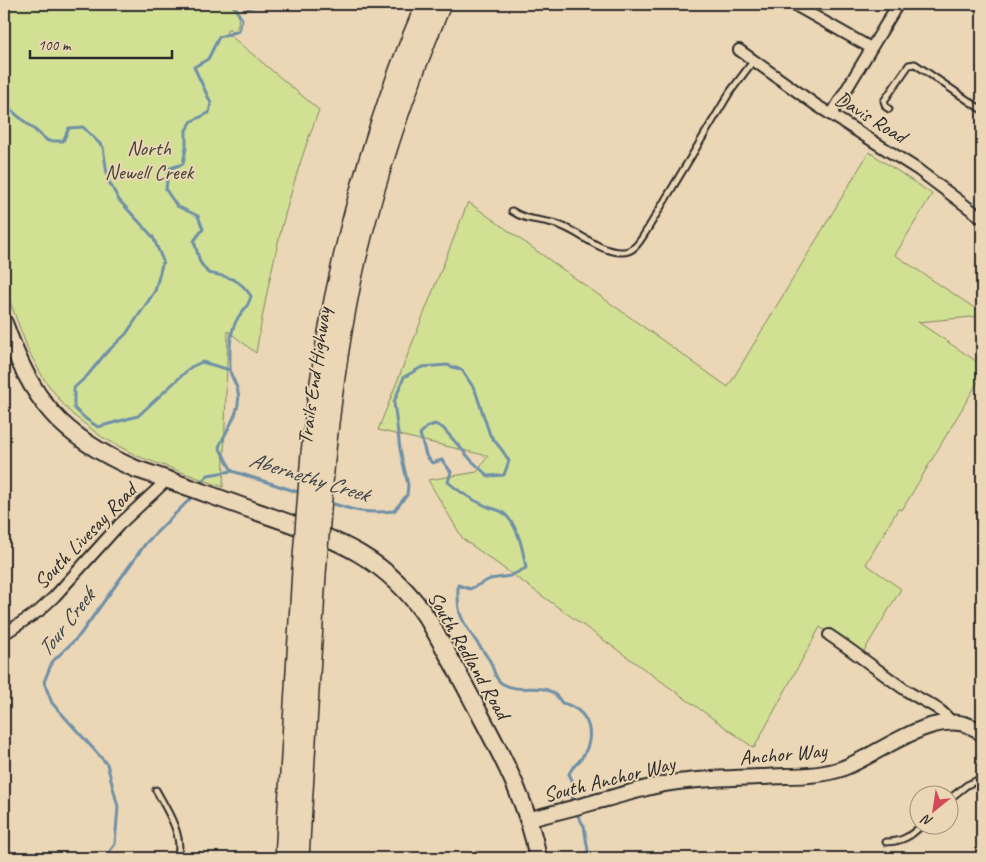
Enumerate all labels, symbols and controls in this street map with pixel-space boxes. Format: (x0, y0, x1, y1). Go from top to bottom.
scale bar (30, 28, 172, 60)
text: 100 m (38, 36, 72, 55)
street label: Davis Road (830, 85, 914, 150)
park label: North Newell Creek (105, 135, 194, 185)
street label: Trails End Highway (292, 304, 337, 446)
water label: Abernethy Creek (246, 446, 376, 510)
street label: South Livesay Road (28, 476, 144, 594)
water label: Tour Creek (31, 580, 104, 662)
street label: South Redland Road (422, 587, 518, 727)
street label: Anchor Way (738, 737, 830, 771)
street label: South Anchor Way (541, 750, 679, 808)
north arrow (908, 784, 958, 834)
text: N (918, 810, 936, 830)

